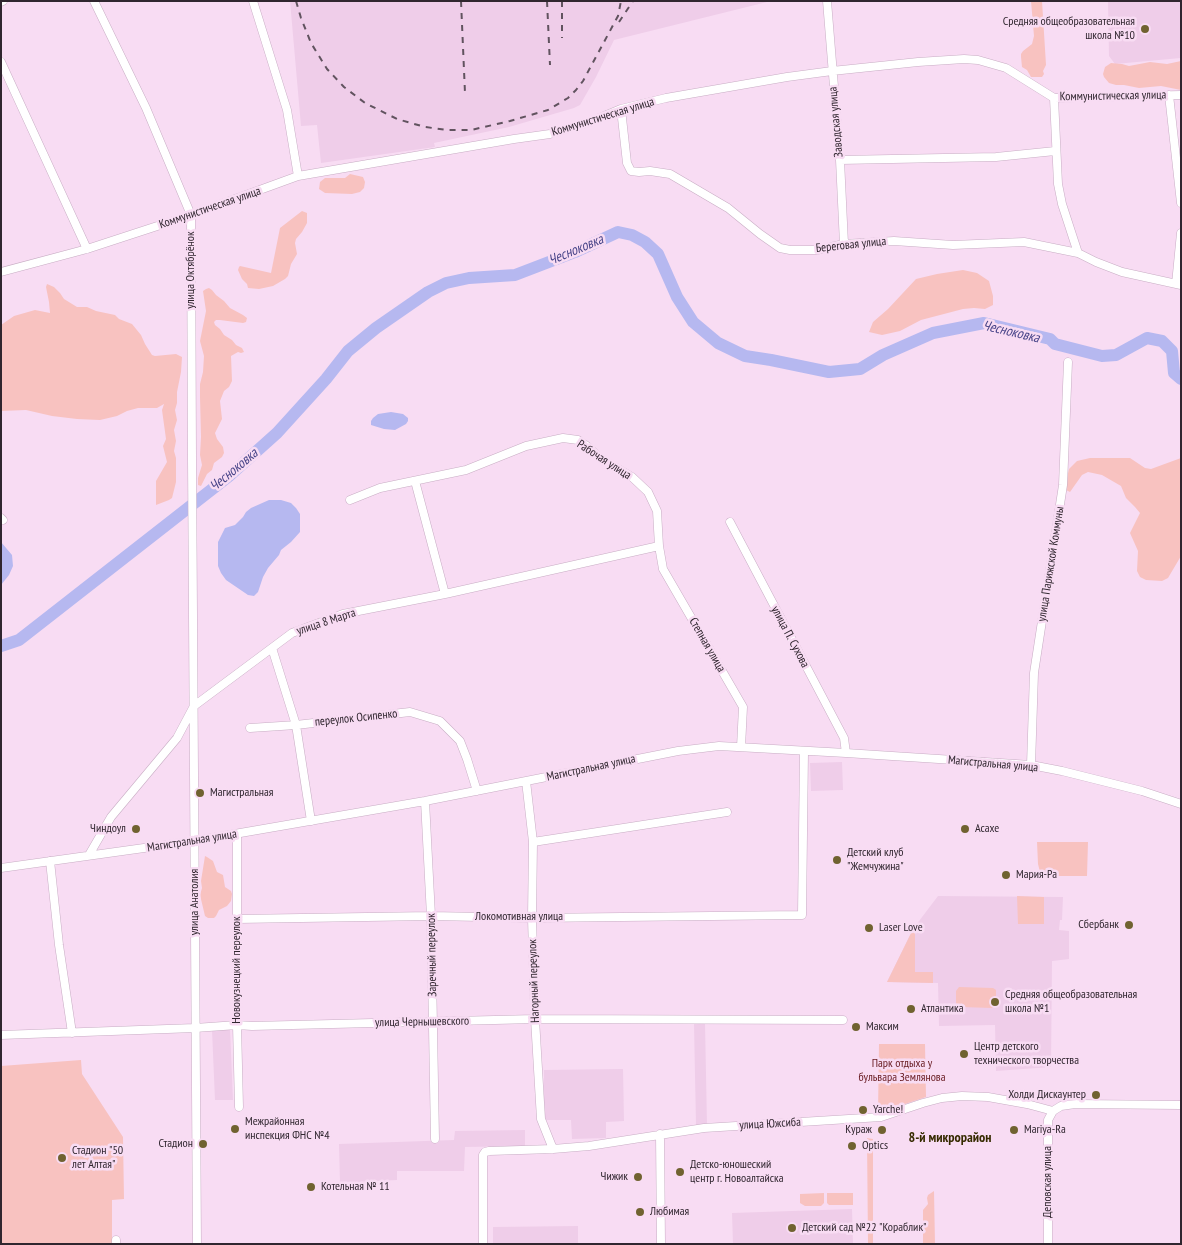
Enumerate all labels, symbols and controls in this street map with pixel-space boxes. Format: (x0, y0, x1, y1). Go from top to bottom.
place label: Средняя общеобразовательная школа №10 (1003, 15, 1135, 43)
marker: Средняя общеобразовательная школа №10 (1139, 23, 1151, 35)
street label: Заводская улица (826, 86, 846, 158)
street label: Коммунистическая улица (1060, 88, 1166, 104)
street label: Коммунистическая улица (550, 95, 656, 139)
street label: Коммунистическая улица (157, 184, 263, 232)
street label: улица Октябрёнок (184, 231, 198, 309)
water label: Чесноковка (546, 231, 606, 269)
street label: Береговая улица (815, 234, 887, 256)
water label: Чесноковка (981, 317, 1041, 347)
street label: Рабочая улица (574, 437, 634, 483)
water label: Чесноковка (207, 445, 261, 495)
street label: улица Парижской Коммуны (1035, 506, 1067, 622)
street label: улица П. Сухова (768, 604, 812, 670)
street label: улица 8 Марта (295, 606, 357, 638)
street label: Степная улица (686, 615, 728, 675)
street label: переулок Осипенко (314, 707, 398, 729)
street label: Магистральная улица (545, 752, 637, 784)
street label: Магистральная улица (947, 753, 1039, 775)
place label: Магистральная (210, 786, 273, 800)
marker: Магистральная (194, 787, 206, 799)
place label: Чиндоул (90, 822, 126, 836)
place label: Асахе (975, 822, 999, 836)
marker: Чиндоул (130, 823, 142, 835)
marker: Асахе (959, 823, 971, 835)
street label: Магистральная улица (146, 827, 238, 855)
place label: Детский клуб "Жемчужина" (847, 846, 904, 874)
marker: Детский клуб "Жемчужина" (831, 854, 843, 866)
place label: Мария-Ра (1016, 868, 1057, 882)
street label: улица Анатолия (188, 869, 202, 935)
marker: Мария-Ра (1000, 869, 1012, 881)
street label: Локомотивная улица (475, 910, 563, 924)
street label: Заречный переулок (424, 913, 440, 997)
street label: Новокузнецкий переулок (230, 916, 244, 1024)
place label: Сбербанк (1078, 918, 1119, 932)
marker: Сбербанк (1123, 919, 1135, 931)
place label: Laser Love (879, 921, 923, 935)
marker: Laser Love (863, 922, 875, 934)
street label: Нагорный переулок (525, 939, 543, 1023)
place label: Средняя общеобразовательная школа №1 (1005, 988, 1137, 1016)
marker: Средняя общеобразовательная школа №1 (989, 996, 1001, 1008)
place label: Атлантика (921, 1002, 963, 1016)
marker: Атлантика (905, 1003, 917, 1015)
street label: улица Чернышевского (375, 1014, 469, 1030)
place label: Максим (866, 1020, 899, 1034)
marker: Максим (850, 1021, 862, 1033)
place label: Центр детского технического творчества (974, 1040, 1079, 1068)
marker: Центр детского технического творчества (958, 1048, 970, 1060)
park label: Парк отдыха у бульвара Землянова (858, 1057, 946, 1085)
place label: Холди Дискаунтер (1008, 1088, 1086, 1102)
marker: Холди Дискаунтер (1090, 1089, 1102, 1101)
place label: Yarche! (873, 1103, 903, 1117)
marker: Yarche! (857, 1104, 869, 1116)
place label: Межрайонная инспекция ФНС №4 (245, 1115, 330, 1143)
street label: улица Южсиба (739, 1115, 801, 1133)
marker: Межрайонная инспекция ФНС №4 (229, 1123, 241, 1135)
place label: Кураж (845, 1123, 872, 1137)
place label: Mariya-Ra (1024, 1123, 1066, 1137)
marker: Кураж (876, 1124, 888, 1136)
marker: Mariya-Ra (1008, 1124, 1020, 1136)
district label: 8-й микрорайон (908, 1130, 992, 1146)
place label: Стадион (159, 1137, 193, 1151)
marker: Стадион (197, 1138, 209, 1150)
place label: Optics (862, 1139, 888, 1153)
marker: Optics (846, 1140, 858, 1152)
place label: Стадион "50 лет Алтая" (72, 1144, 123, 1172)
street label: Деповская улица (1041, 1146, 1055, 1218)
marker: Стадион "50 лет Алтая" (56, 1152, 68, 1164)
place label: Детско-юношеский центр г. Новоалтайска (690, 1158, 784, 1186)
marker: Детско-юношеский центр г. Новоалтайска (674, 1166, 686, 1178)
place label: Чижик (601, 1170, 628, 1184)
marker: Чижик (632, 1171, 644, 1183)
place label: Котельная № 11 (321, 1180, 390, 1194)
marker: Котельная № 11 (305, 1181, 317, 1193)
place label: Любимая (650, 1205, 689, 1219)
marker: Любимая (634, 1206, 646, 1218)
place label: Детский сад №22 "Кораблик" (802, 1221, 926, 1235)
marker: Детский сад №22 "Кораблик" (786, 1222, 798, 1234)

